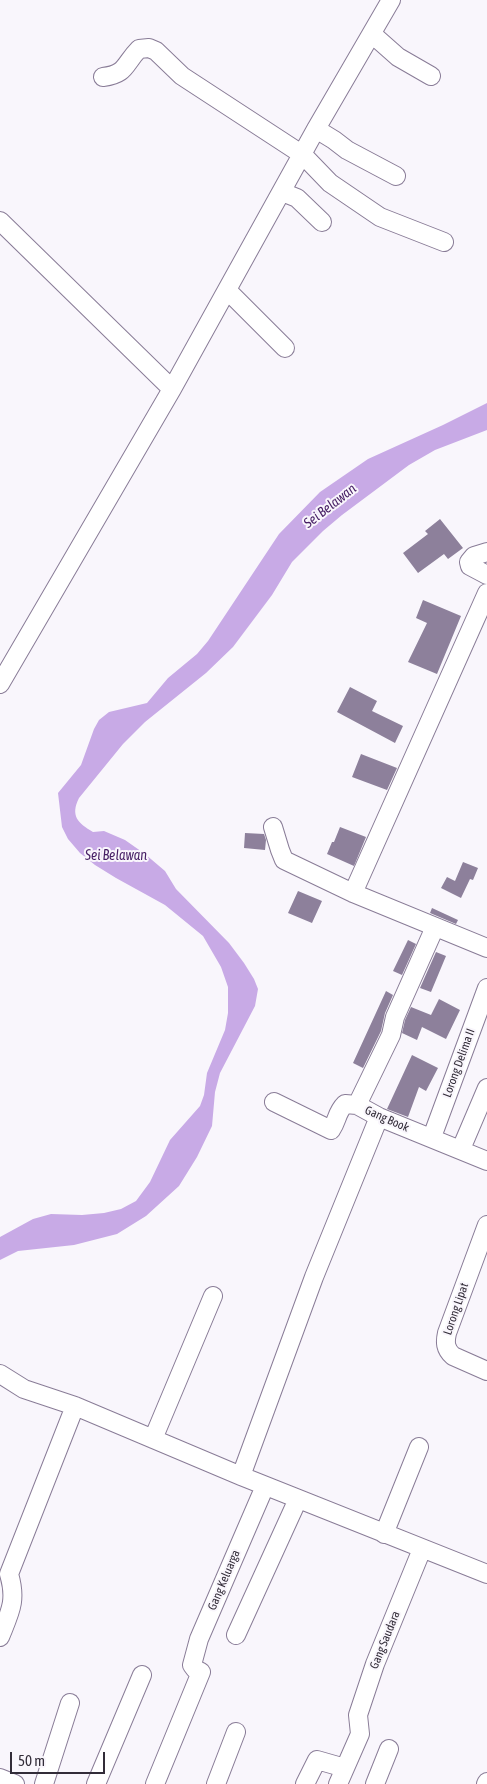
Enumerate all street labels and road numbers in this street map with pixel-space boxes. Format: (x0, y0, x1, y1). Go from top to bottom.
street label: Lorong Delima II (440, 1027, 478, 1099)
street label: Gang Book (363, 1103, 411, 1135)
street label: Lorong Lipat (440, 1281, 472, 1337)
street label: Gang Keluarga (205, 1548, 243, 1612)
street label: Gang Saudara (367, 1609, 403, 1671)

